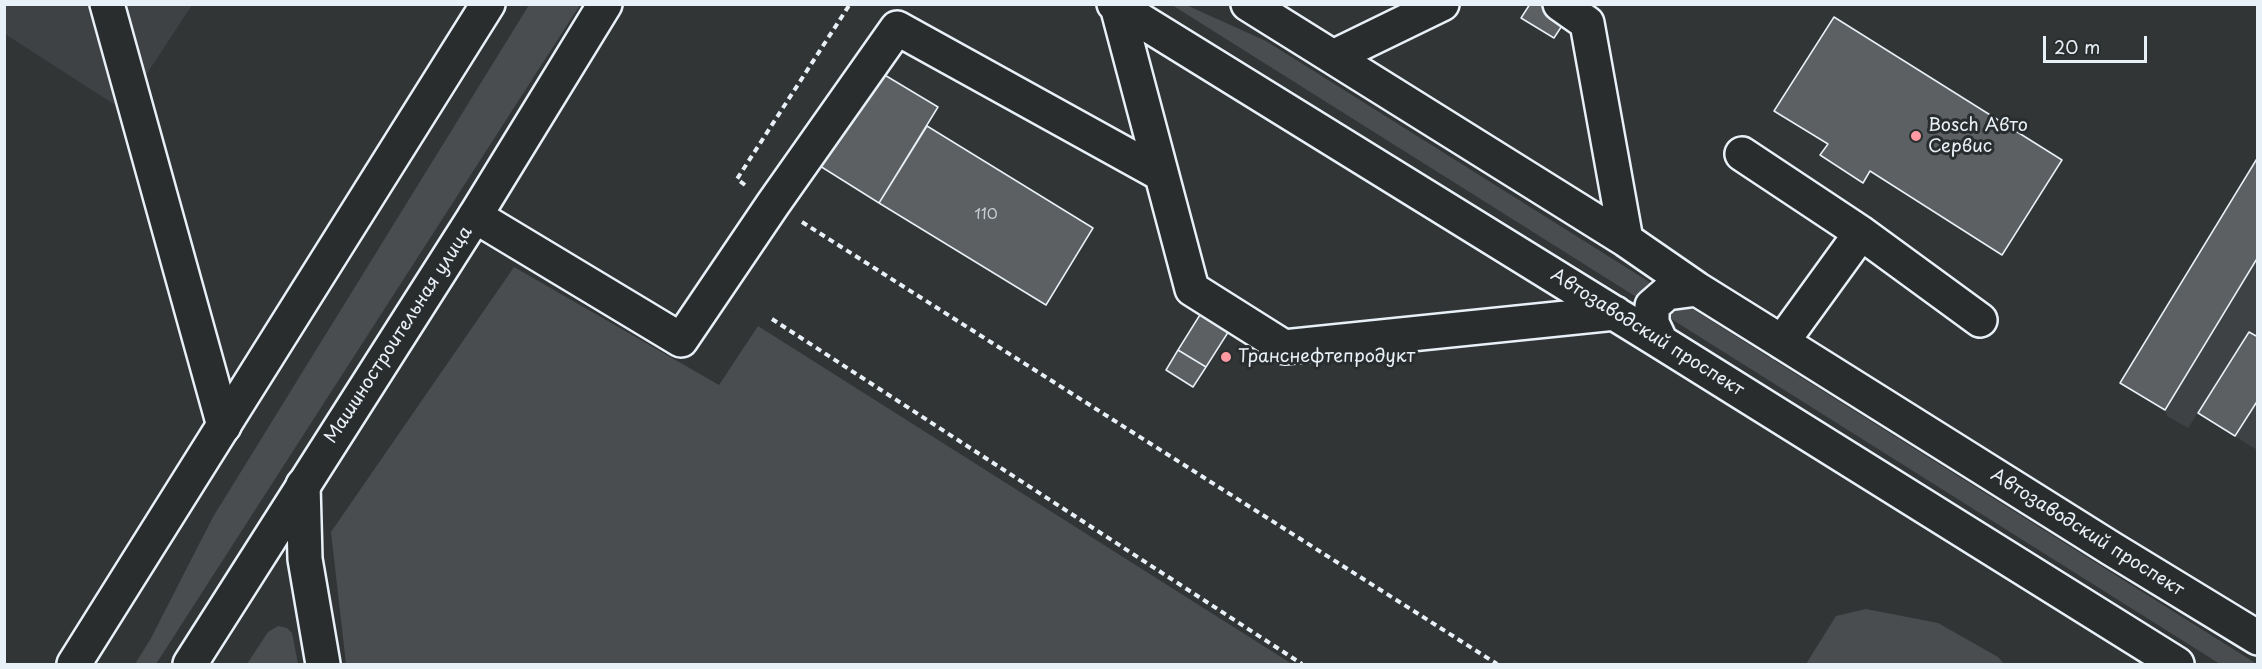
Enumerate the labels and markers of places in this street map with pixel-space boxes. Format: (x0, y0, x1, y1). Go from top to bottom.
place label: Bosch Авто Сервис (1928, 115, 2028, 158)
marker: Bosch Авто Сервис (1909, 129, 1923, 143)
place label: Транснефтепродукт (1238, 346, 1415, 368)
marker: Транснефтепродукт (1219, 350, 1233, 364)

